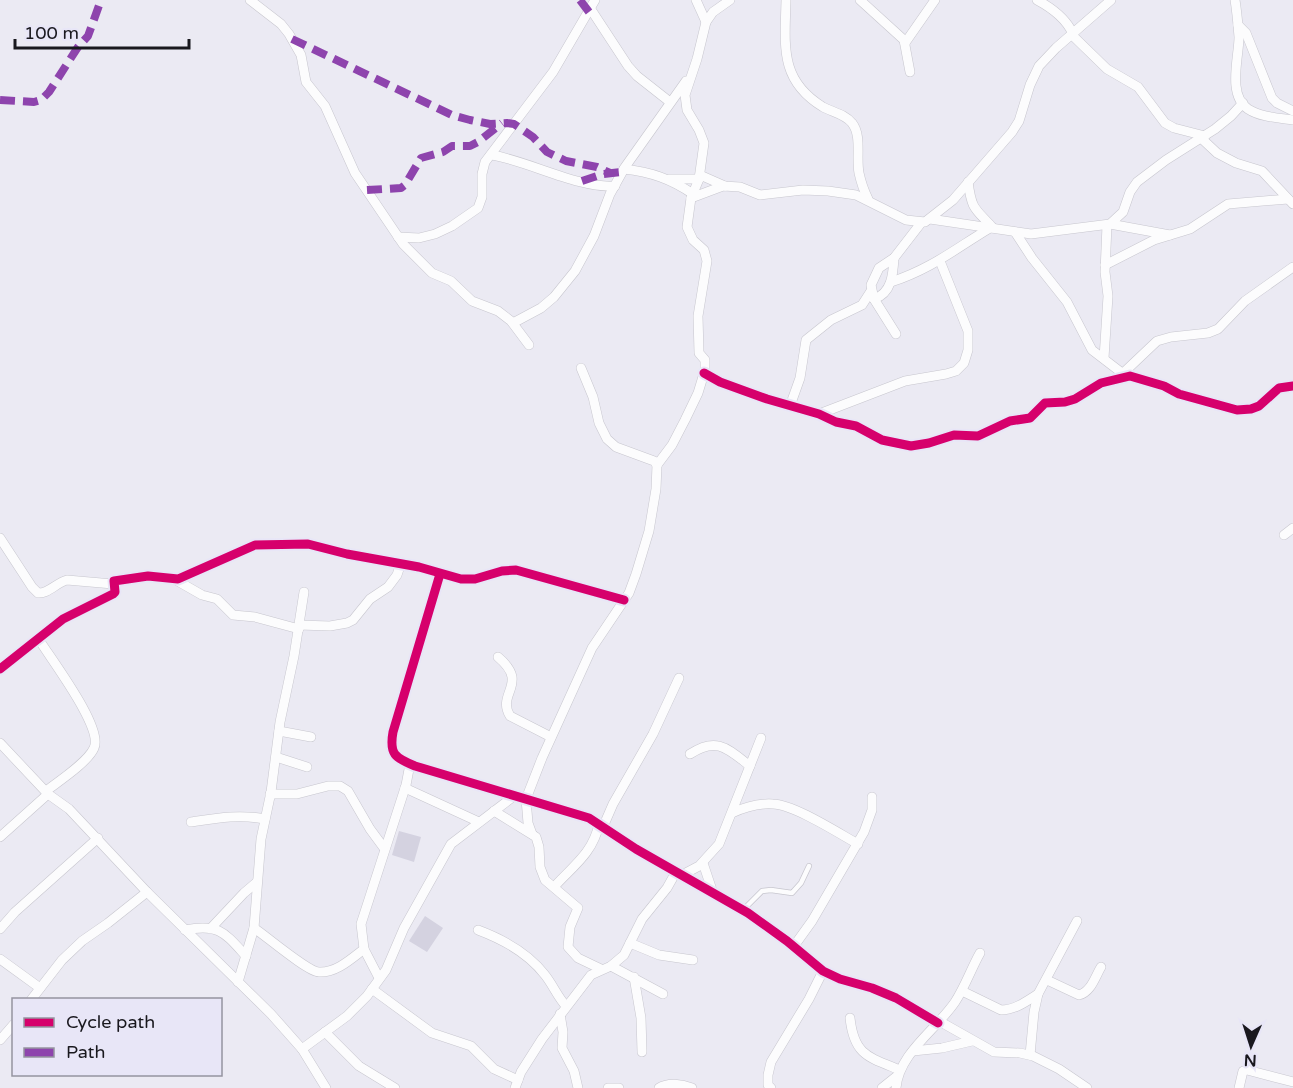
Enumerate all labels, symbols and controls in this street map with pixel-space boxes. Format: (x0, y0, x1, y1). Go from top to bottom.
scale bar (15, 12, 189, 50)
text: 100 m (24, 22, 79, 44)
legend (12, 998, 222, 1076)
text: Cycle path (66, 1011, 155, 1033)
north arrow (1221, 1016, 1281, 1076)
text: Path (66, 1041, 105, 1063)
text: N (1243, 1050, 1257, 1070)

